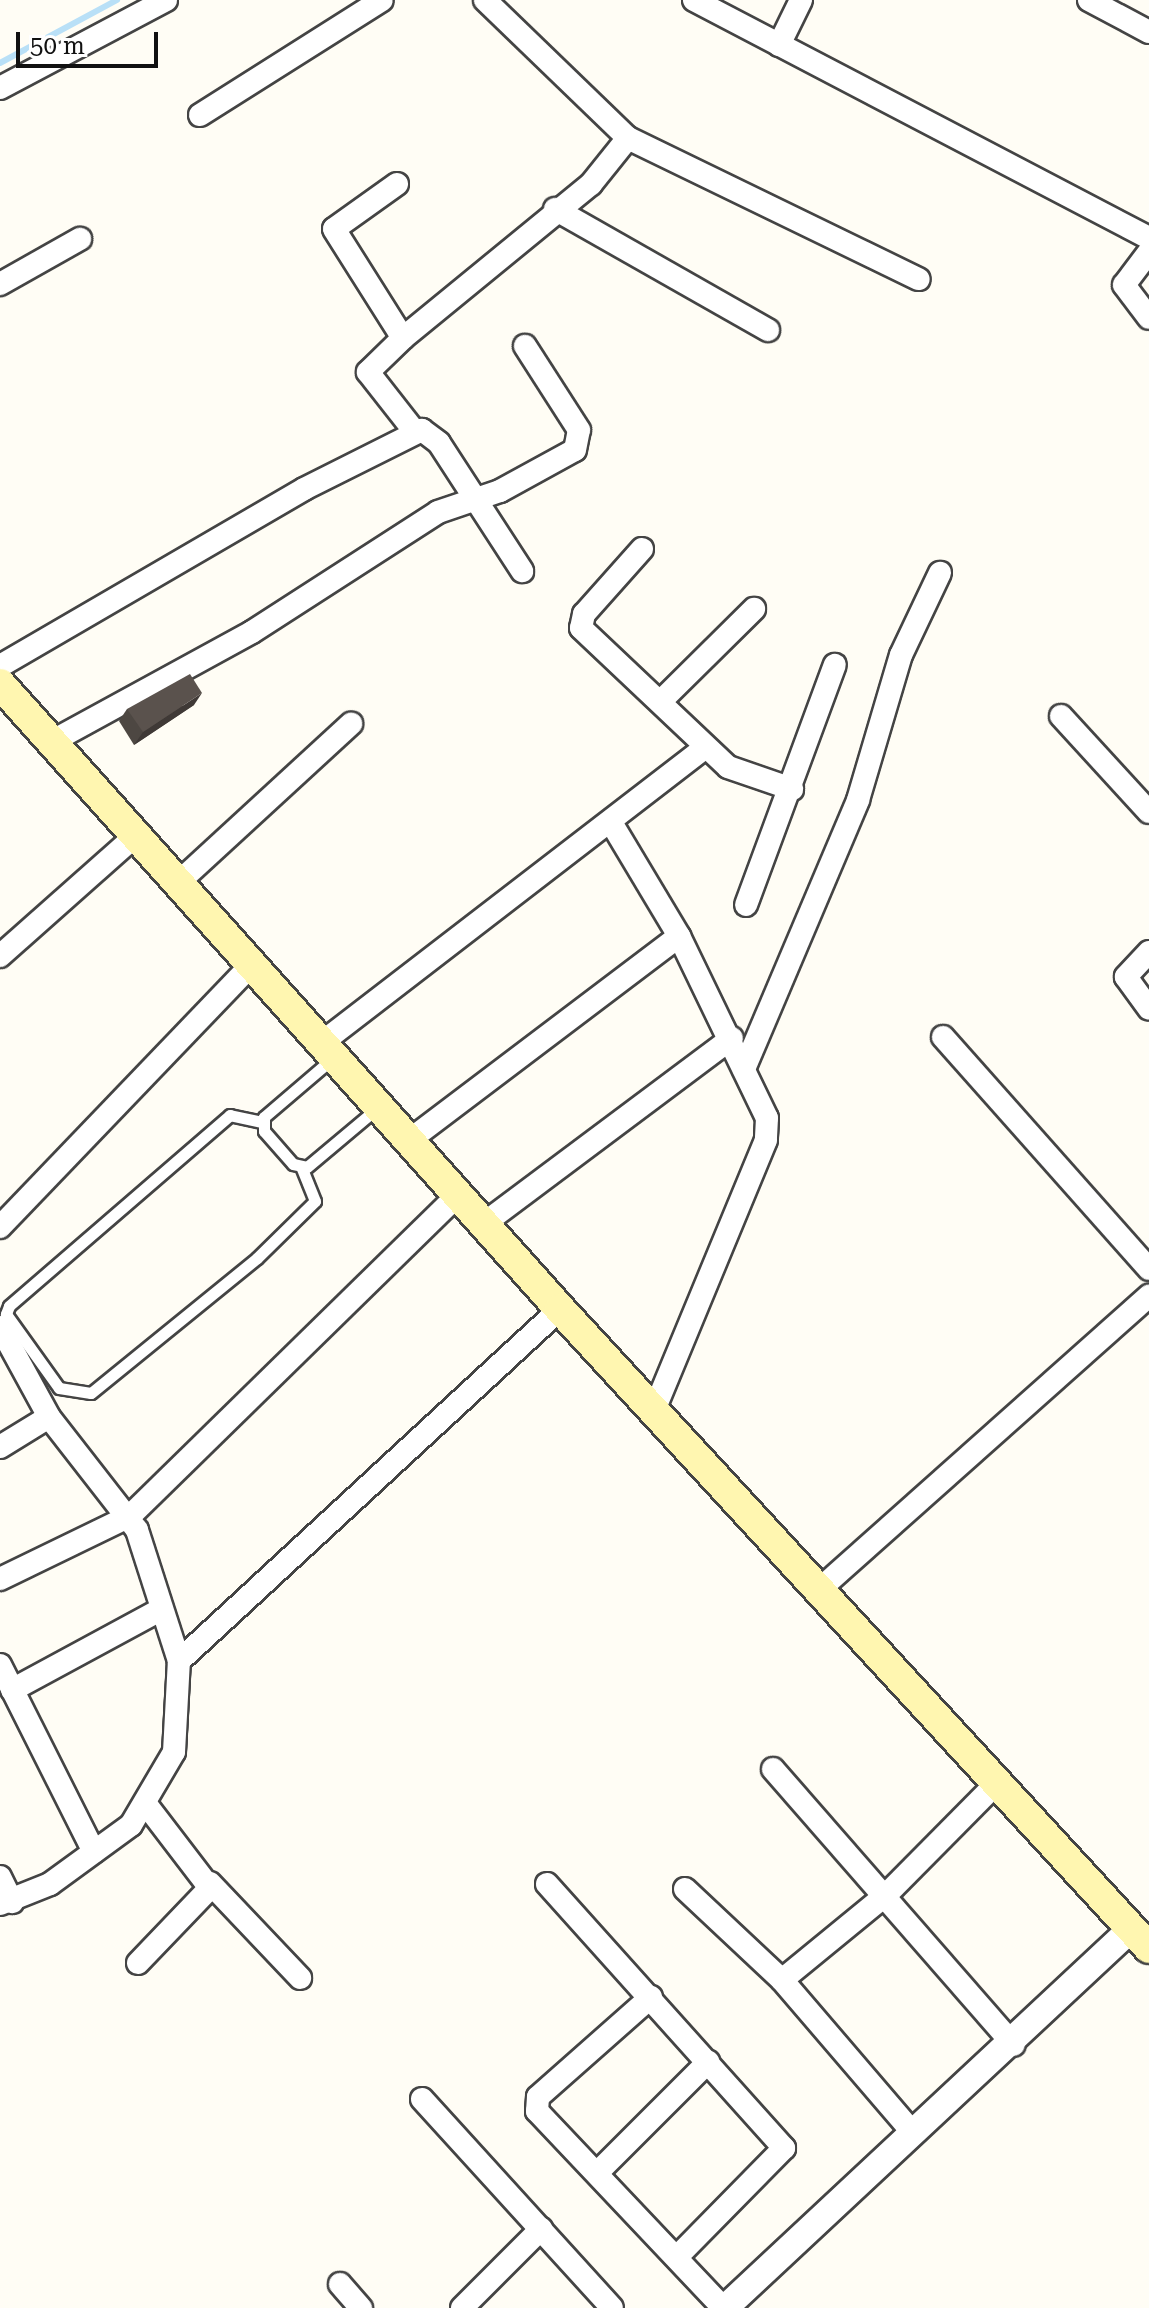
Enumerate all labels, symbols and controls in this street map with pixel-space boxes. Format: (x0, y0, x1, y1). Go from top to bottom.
scale bar (20, 16, 162, 66)
text: 50 m (30, 32, 85, 60)

